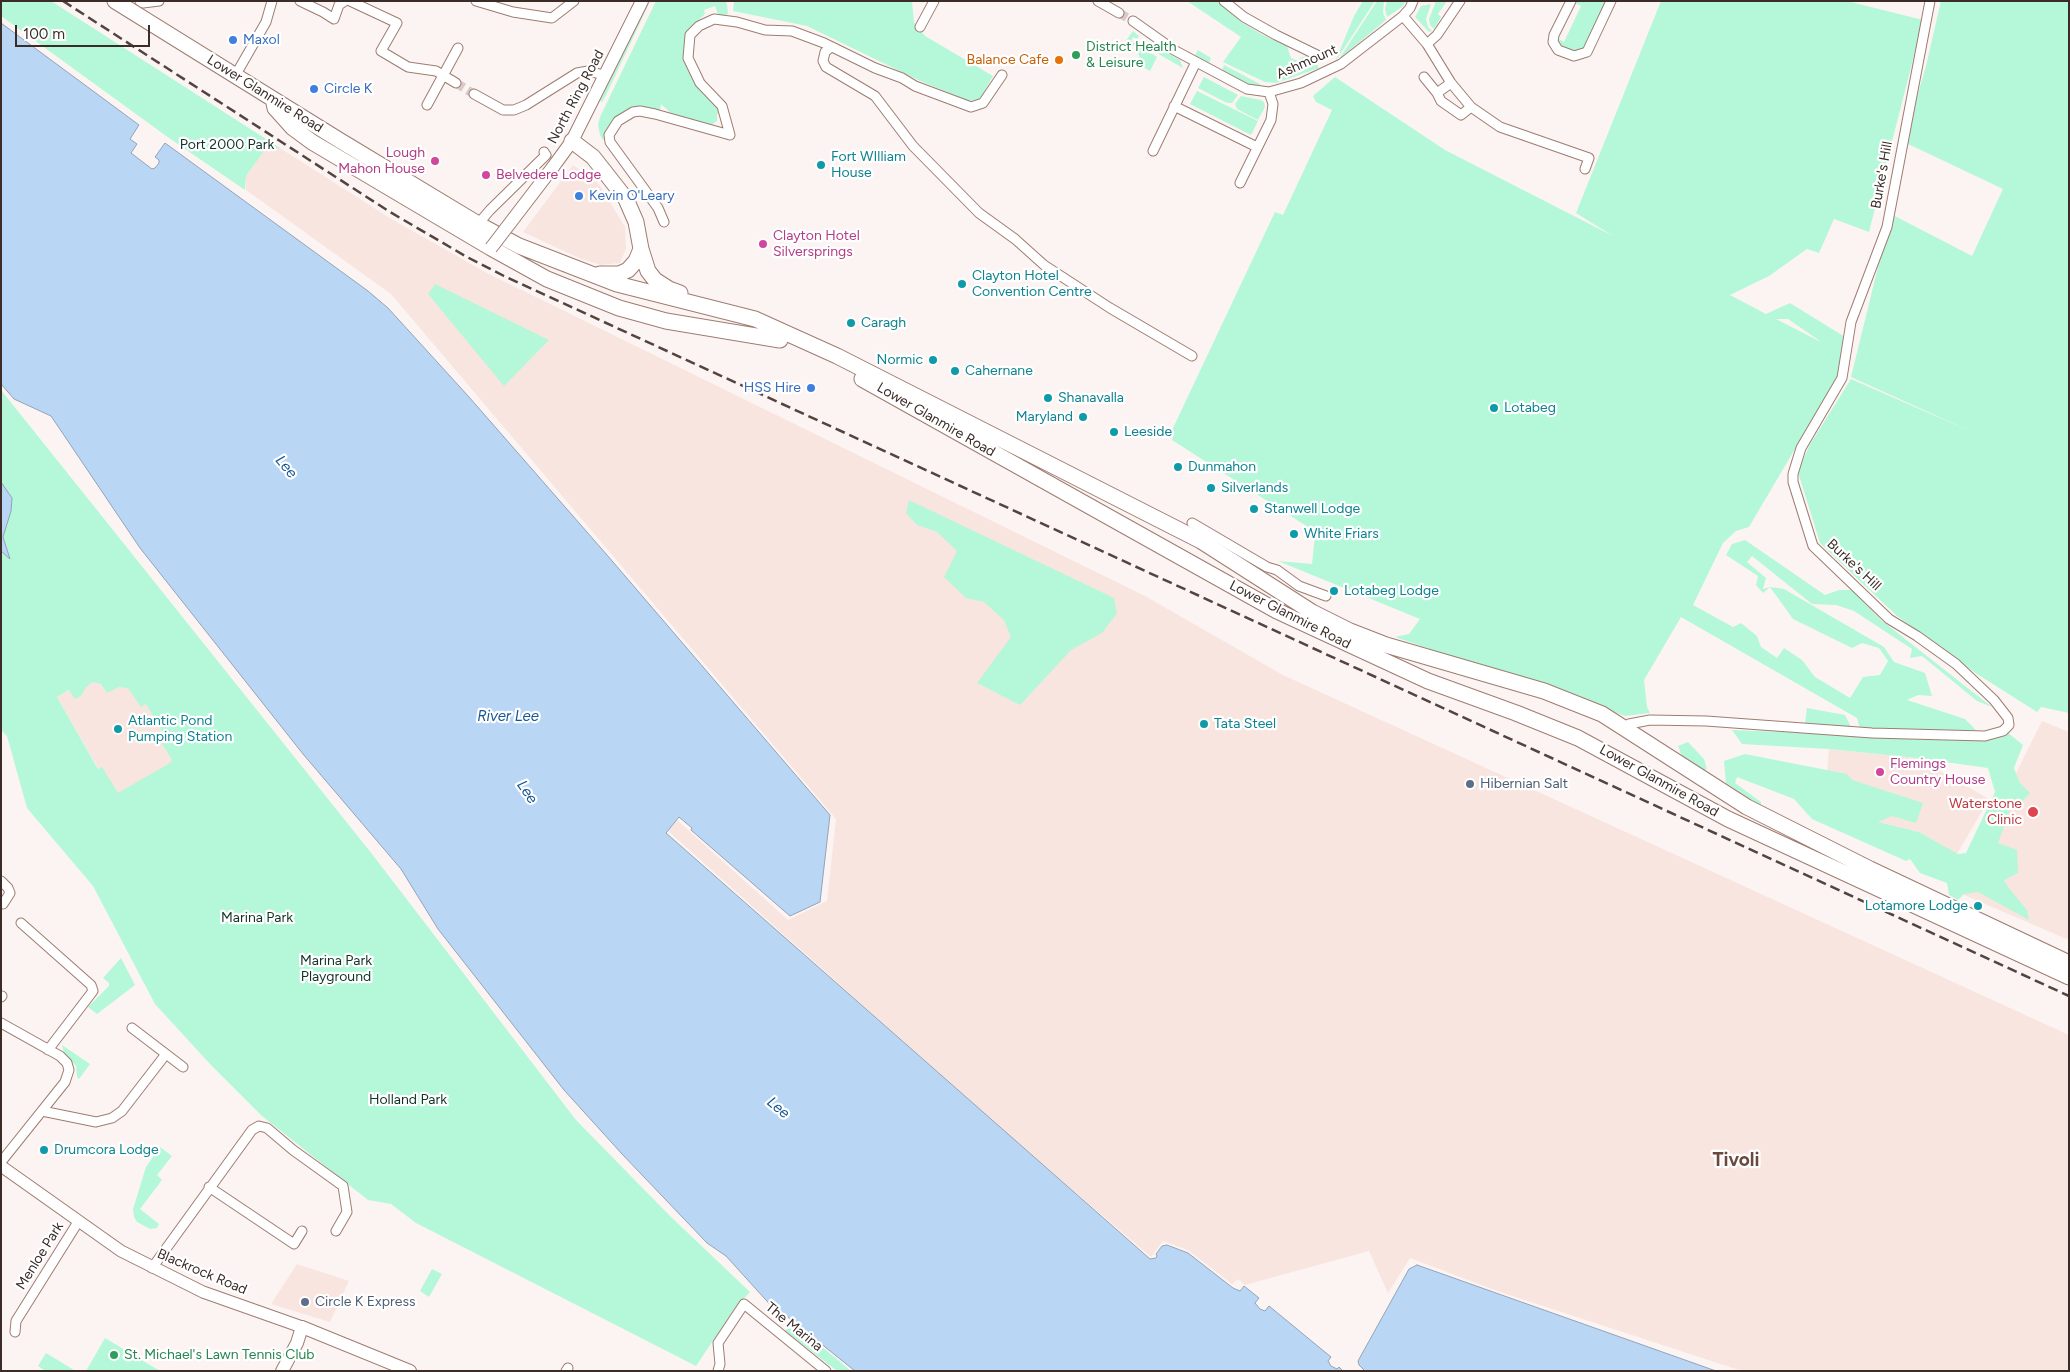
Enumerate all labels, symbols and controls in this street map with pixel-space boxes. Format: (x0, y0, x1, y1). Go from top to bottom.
scale bar (18, 15, 152, 47)
text: 100 m (23, 25, 65, 43)
place label: Maxol (243, 32, 280, 48)
marker: Maxol (227, 34, 239, 46)
place label: District Health & Leisure (1086, 39, 1176, 72)
street label: Ashmount (1274, 41, 1340, 83)
street label: North Ring Road (544, 47, 608, 147)
marker: District Health & Leisure (1070, 49, 1082, 61)
street label: Lower Glanmire Road (204, 51, 326, 137)
place label: Balance Cafe (967, 52, 1049, 68)
marker: Balance Cafe (1053, 54, 1065, 66)
place label: Circle K (324, 81, 372, 97)
marker: Circle K (308, 83, 320, 95)
park label: Port 2000 Park (180, 137, 274, 153)
street label: Burke's Hill (1868, 140, 1896, 210)
place label: Lough Mahon House (338, 145, 425, 178)
place label: Fort WIlliam House (831, 149, 906, 182)
marker: Lough Mahon House (429, 155, 441, 167)
marker: Fort WIlliam House (815, 159, 827, 171)
place label: Belvedere Lodge (496, 167, 601, 183)
marker: Belvedere Lodge (480, 169, 492, 181)
place label: Kevin O'Leary (589, 188, 675, 204)
marker: Kevin O'Leary (573, 190, 585, 202)
place label: Clayton Hotel Silversprings (773, 228, 860, 260)
marker: Clayton Hotel Silversprings (757, 238, 769, 250)
place label: Clayton Hotel Convention Centre (972, 268, 1092, 300)
marker: Clayton Hotel Convention Centre (956, 278, 968, 290)
place label: Caragh (861, 315, 906, 331)
marker: Caragh (845, 317, 857, 329)
place label: Normic (877, 352, 923, 368)
marker: Normic (927, 354, 939, 366)
place label: Cahernane (965, 363, 1033, 379)
marker: Cahernane (949, 365, 961, 377)
street label: Lower Glanmire Road (874, 379, 998, 461)
place label: HSS Hire (744, 380, 801, 396)
marker: HSS Hire (805, 382, 817, 394)
place label: Shanavalla (1058, 390, 1124, 406)
marker: Shanavalla (1042, 392, 1054, 404)
place label: Lotabeg (1504, 400, 1556, 416)
marker: Lotabeg (1488, 402, 1500, 414)
place label: Maryland (1016, 409, 1073, 425)
marker: Maryland (1077, 411, 1089, 423)
place label: Leeside (1124, 424, 1172, 440)
marker: Leeside (1108, 426, 1120, 438)
water label: Lee (271, 452, 301, 482)
place label: Dunmahon (1188, 459, 1256, 475)
marker: Dunmahon (1172, 461, 1184, 473)
place label: Silverlands (1221, 480, 1288, 496)
marker: Silverlands (1205, 482, 1217, 494)
place label: Stanwell Lodge (1264, 501, 1360, 517)
marker: Stanwell Lodge (1248, 503, 1260, 515)
place label: White Friars (1304, 526, 1379, 542)
marker: White Friars (1288, 528, 1300, 540)
street label: Burke's Hill (1823, 536, 1885, 594)
street label: Lower Glanmire Road (1227, 577, 1353, 653)
place label: Lotabeg Lodge (1344, 583, 1439, 599)
marker: Lotabeg Lodge (1328, 585, 1340, 597)
water label: River Lee (477, 708, 539, 726)
place label: Atlantic Pond Pumping Station (128, 713, 232, 746)
place label: Tata Steel (1214, 716, 1276, 732)
marker: Tata Steel (1198, 718, 1210, 730)
marker: Atlantic Pond Pumping Station (112, 723, 124, 735)
street label: Lower Glanmire Road (1596, 741, 1722, 821)
place label: Flemings Country House (1890, 756, 1985, 789)
marker: Flemings Country House (1874, 766, 1886, 778)
place label: Hibernian Salt (1480, 776, 1568, 792)
water label: Lee (513, 777, 541, 807)
marker: Hibernian Salt (1464, 778, 1476, 790)
place label: Waterstone Clinic (1949, 796, 2022, 829)
marker: Waterstone Clinic (2026, 805, 2040, 819)
place label: Lotamore Lodge (1865, 898, 1968, 914)
marker: Lotamore Lodge (1972, 900, 1984, 912)
park label: Marina Park (221, 910, 293, 926)
park label: Marina Park Playground (300, 953, 372, 986)
park label: Holland Park (369, 1092, 447, 1108)
water label: Lee (763, 1093, 793, 1123)
place label: Drumcora Lodge (54, 1142, 159, 1158)
marker: Drumcora Lodge (38, 1144, 50, 1156)
district label: Tivoli (1712, 1149, 1760, 1171)
street label: Menloe Park (13, 1219, 67, 1293)
street label: Blackrock Road (155, 1246, 249, 1298)
place label: Circle K Express (315, 1294, 415, 1310)
marker: Circle K Express (299, 1296, 311, 1308)
street label: The Marina (762, 1299, 826, 1355)
place label: St. Michael's Lawn Tennis Club (124, 1347, 314, 1363)
marker: St. Michael's Lawn Tennis Club (108, 1349, 120, 1361)

